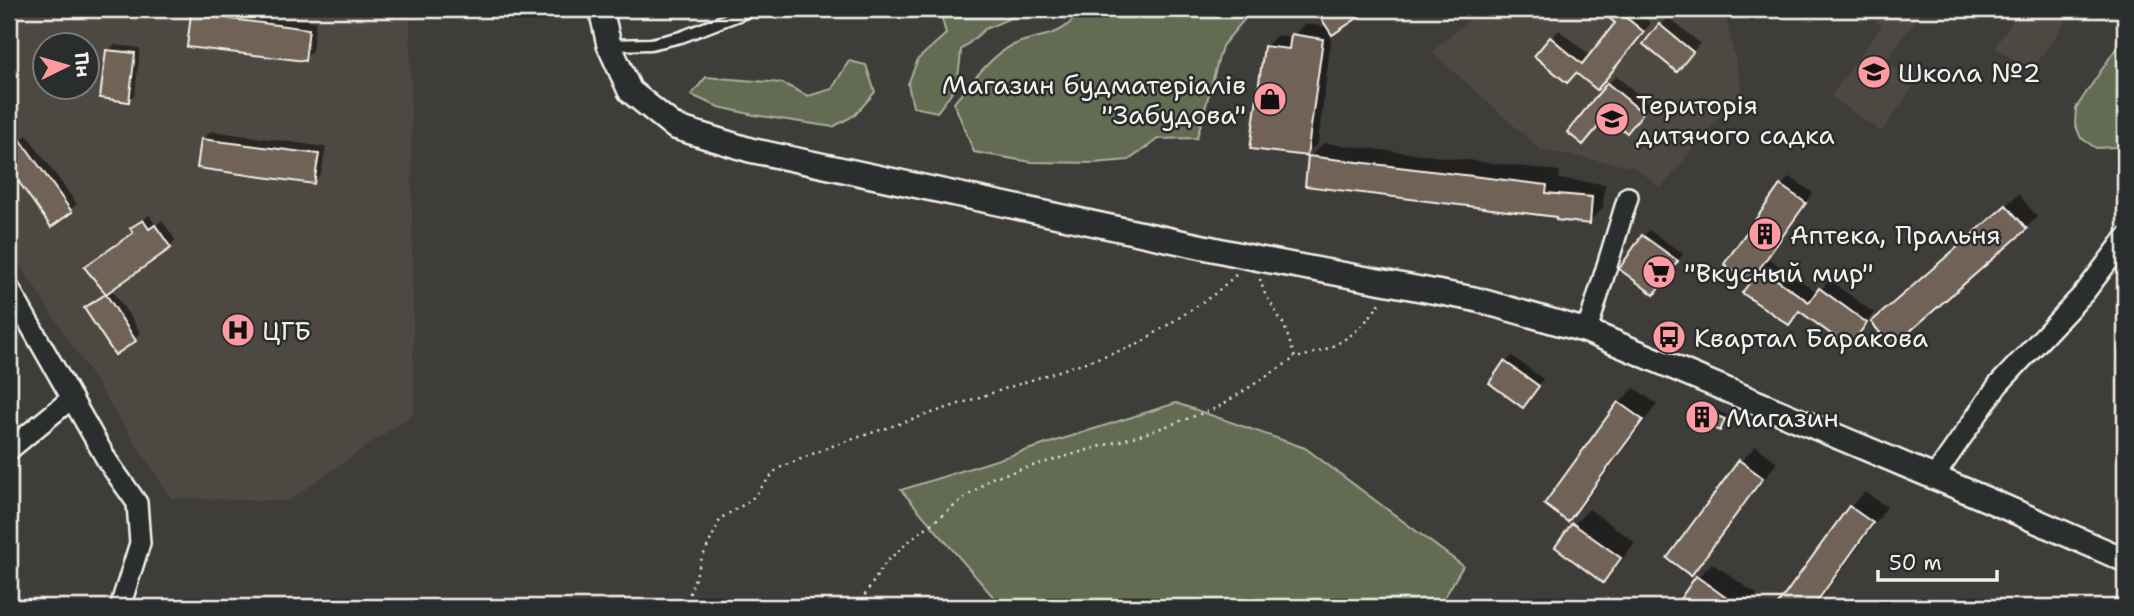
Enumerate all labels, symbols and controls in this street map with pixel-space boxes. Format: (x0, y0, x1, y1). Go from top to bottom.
north arrow (32, 32, 102, 102)
text: Пн (69, 51, 96, 78)
school or university icon: Школа №2 (1855, 53, 1893, 91)
place label: Школа №2 (1898, 55, 2041, 90)
place label: Магазин будматеріалів "Забудова" (942, 67, 1246, 132)
shop icon: Магазин будматеріалів "Забудова" (1251, 80, 1289, 118)
place label: Територія дитячого садка (1636, 87, 1835, 152)
school or university icon: Територія дитячого садка (1593, 100, 1631, 138)
building icon: Аптека, Пральня (1746, 215, 1784, 253)
place label: Аптека, Пральня (1790, 217, 2001, 252)
supermarket icon: "Вкусный мир" (1640, 253, 1678, 291)
place label: "Вкусный мир" (1684, 255, 1874, 290)
hospital icon: ЦГБ (219, 311, 257, 349)
place label: ЦГБ (262, 313, 311, 348)
bus stop icon: Квартал Баракова (1650, 318, 1688, 356)
place label: Квартал Баракова (1694, 320, 1928, 355)
building icon: Магазин (1683, 398, 1721, 436)
place label: Магазин (1726, 400, 1839, 435)
scale bar (1878, 539, 1997, 583)
text: 50 m (1889, 549, 1942, 577)

